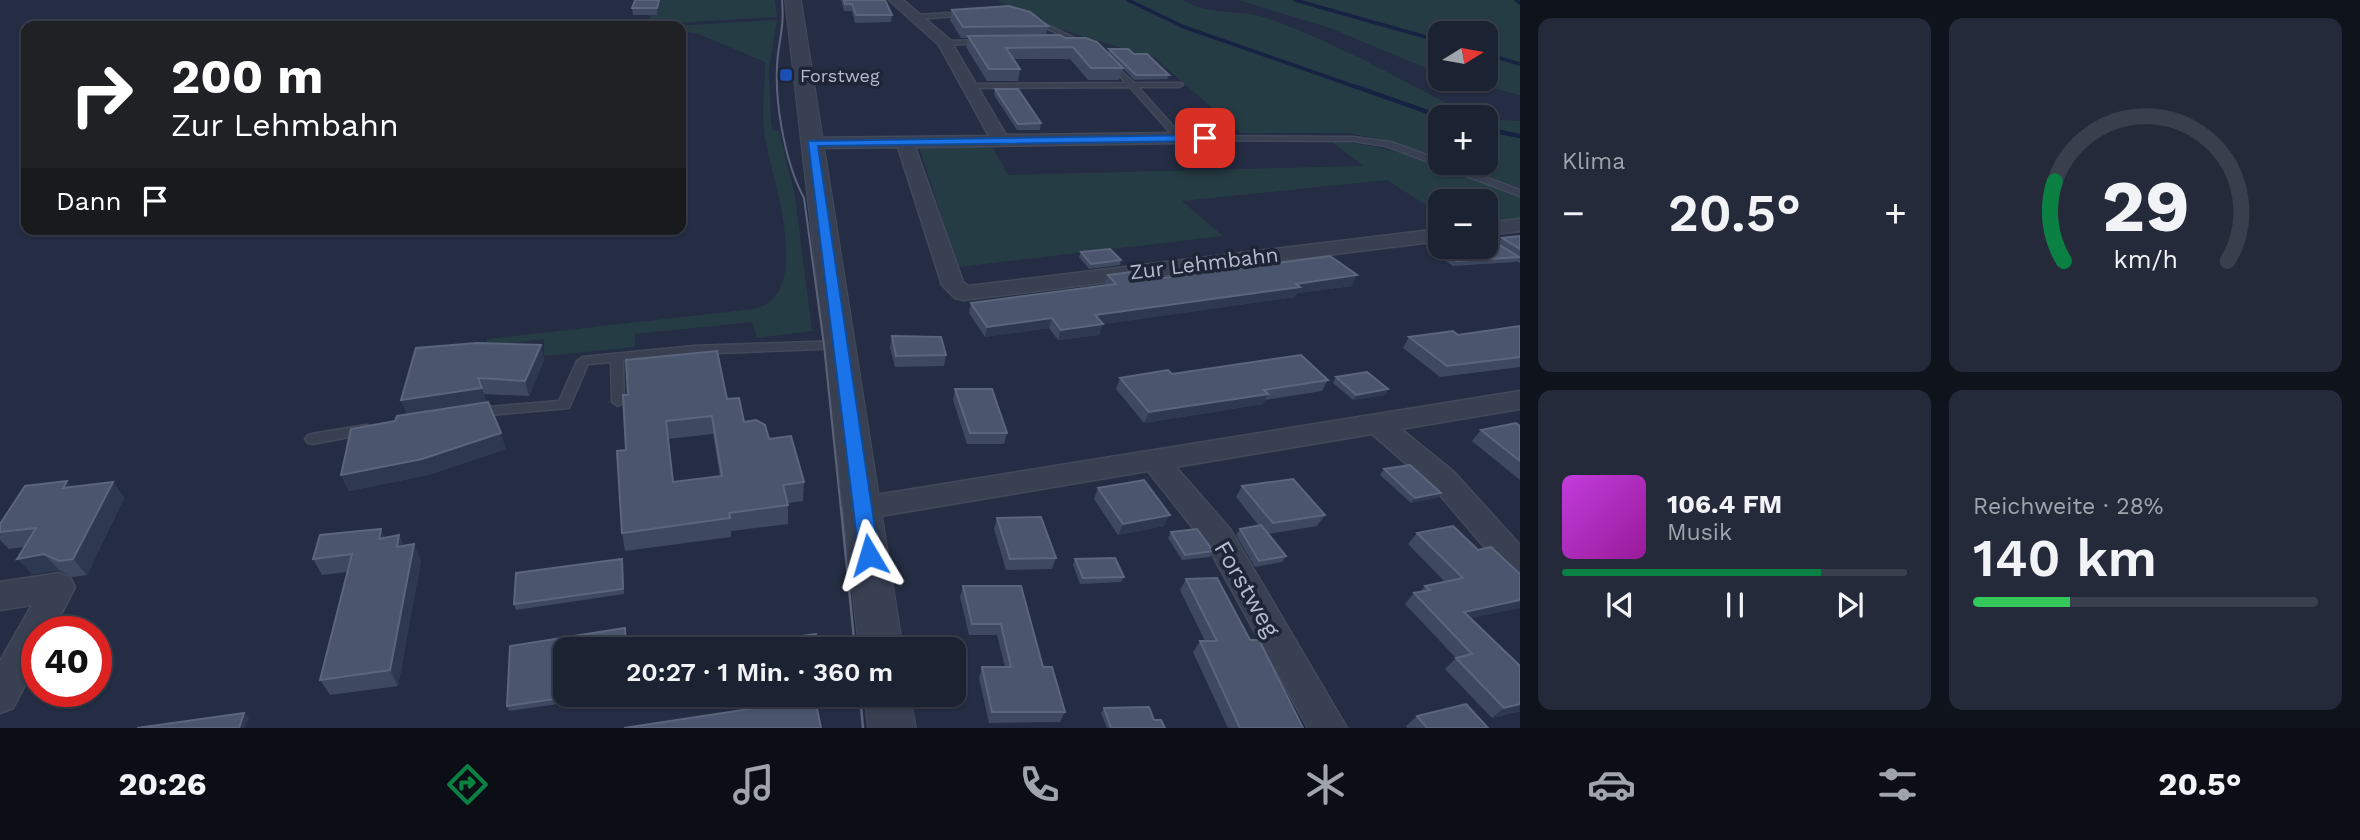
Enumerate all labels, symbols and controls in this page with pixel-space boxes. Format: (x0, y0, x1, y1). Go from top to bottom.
north arrow (1428, 21, 1498, 91)
map controls (1428, 21, 1498, 259)
text: 200 m (171, 47, 323, 105)
icon: right (56, 49, 147, 140)
place label: Forstweg (800, 65, 880, 86)
marker: Forstweg (778, 67, 794, 83)
button: + (1428, 105, 1498, 175)
text: Zur Lehmbahn (171, 106, 399, 144)
pin (1175, 108, 1235, 168)
icon: arrive (1186, 119, 1224, 157)
text: Klima (1562, 148, 1625, 175)
text: 29 (2101, 163, 2190, 249)
icon: arrive (136, 182, 174, 220)
text: 20.5° (1668, 183, 1801, 244)
text: Dann (56, 186, 122, 216)
button: − (1428, 189, 1498, 259)
text: − (1562, 191, 1585, 235)
text: + (1884, 191, 1907, 235)
street label: Zur Lehmbahn (1128, 241, 1280, 285)
text: km/h (2113, 245, 2178, 274)
text: 106.4 FM (1667, 489, 1782, 519)
text: Reichweite · 28% (1973, 493, 2164, 520)
position arrow (832, 518, 906, 592)
text: Musik (1667, 519, 1732, 546)
text: 140 km (1973, 528, 2157, 589)
street label: Forstweg (1208, 536, 1286, 642)
icon: previous (1601, 586, 1639, 624)
icon: pause (1716, 586, 1754, 624)
icon: next (1831, 586, 1869, 624)
speed limit sign: 40 (21, 616, 112, 707)
text: 20:27 · 1 Min. · 360 m (626, 657, 893, 687)
icon: directions (443, 760, 492, 809)
icon: music (729, 760, 778, 809)
icon: phone (1015, 760, 1064, 809)
icon: climate (1301, 760, 1350, 809)
icon: car (1587, 760, 1636, 809)
icon: filters (1873, 760, 1922, 809)
text: 20:26 (118, 765, 207, 803)
text: 20.5° (2158, 765, 2242, 803)

